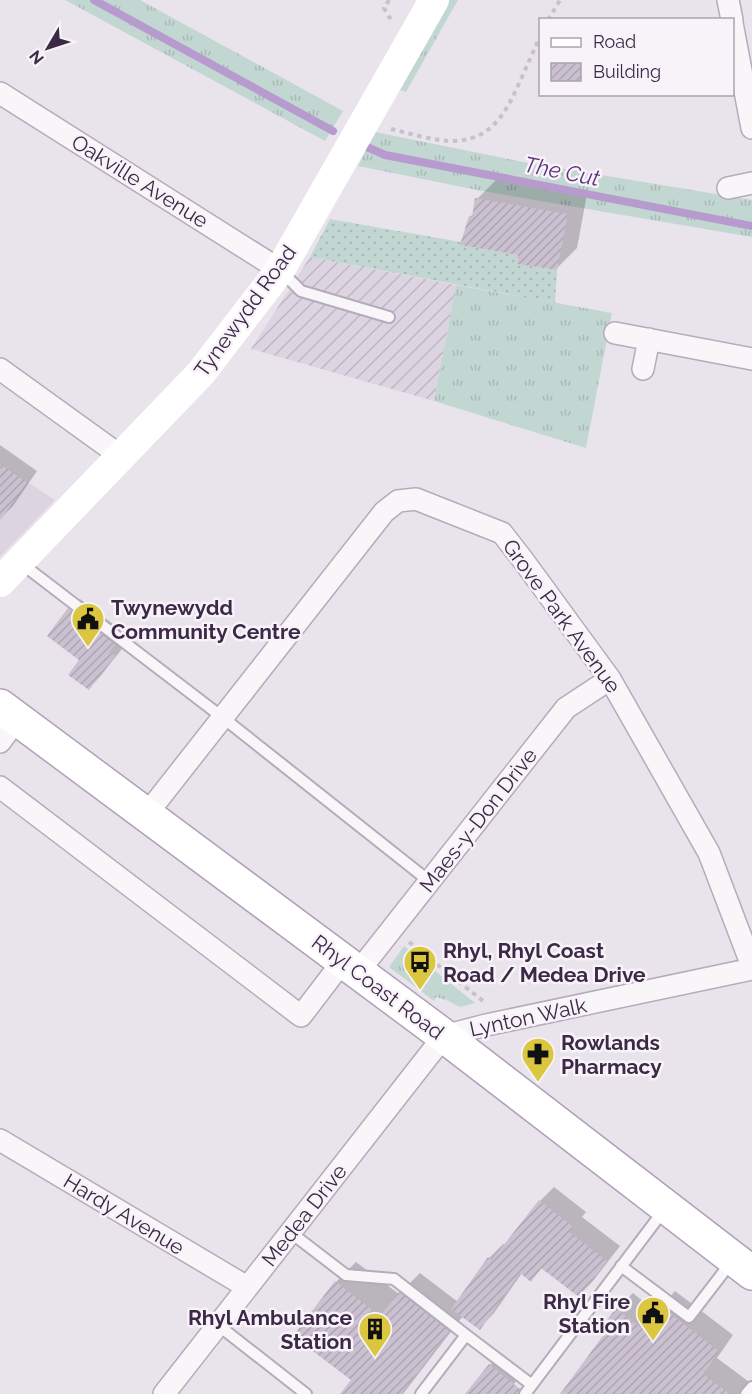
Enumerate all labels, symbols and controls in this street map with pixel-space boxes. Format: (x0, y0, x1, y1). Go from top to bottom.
north arrow (18, 18, 78, 78)
legend (539, 18, 734, 96)
text: Road (593, 31, 636, 52)
text: N (26, 46, 48, 68)
text: Building (593, 61, 661, 82)
street label: Oakville Avenue (67, 129, 213, 233)
water label: The Cut (522, 151, 603, 191)
street label: Tynewydd Road (189, 240, 301, 382)
street label: Grove Park Avenue (498, 534, 626, 698)
place label: Twynewydd Community Centre (111, 595, 301, 644)
public building icon: Twynewydd Community Centre (70, 601, 106, 648)
street label: Maes-y-Don Drive (414, 743, 542, 897)
street label: Rhyl Coast Road (307, 929, 449, 1045)
place label: Rhyl, Rhyl Coast Road / Medea Drive (443, 938, 646, 987)
bus stop icon: Rhyl, Rhyl Coast Road / Medea Drive (402, 944, 438, 991)
street label: Lynton Walk (467, 992, 589, 1042)
place label: Rowlands Pharmacy (561, 1030, 662, 1079)
pharmacy icon: Rowlands Pharmacy (520, 1036, 556, 1083)
street label: Medea Drive (256, 1159, 352, 1271)
street label: Hardy Avenue (59, 1168, 189, 1260)
place label: Rhyl Fire Station (543, 1289, 630, 1338)
public building icon: Rhyl Fire Station (635, 1295, 671, 1342)
place label: Rhyl Ambulance Station (188, 1305, 352, 1354)
building icon: Rhyl Ambulance Station (357, 1311, 393, 1358)

